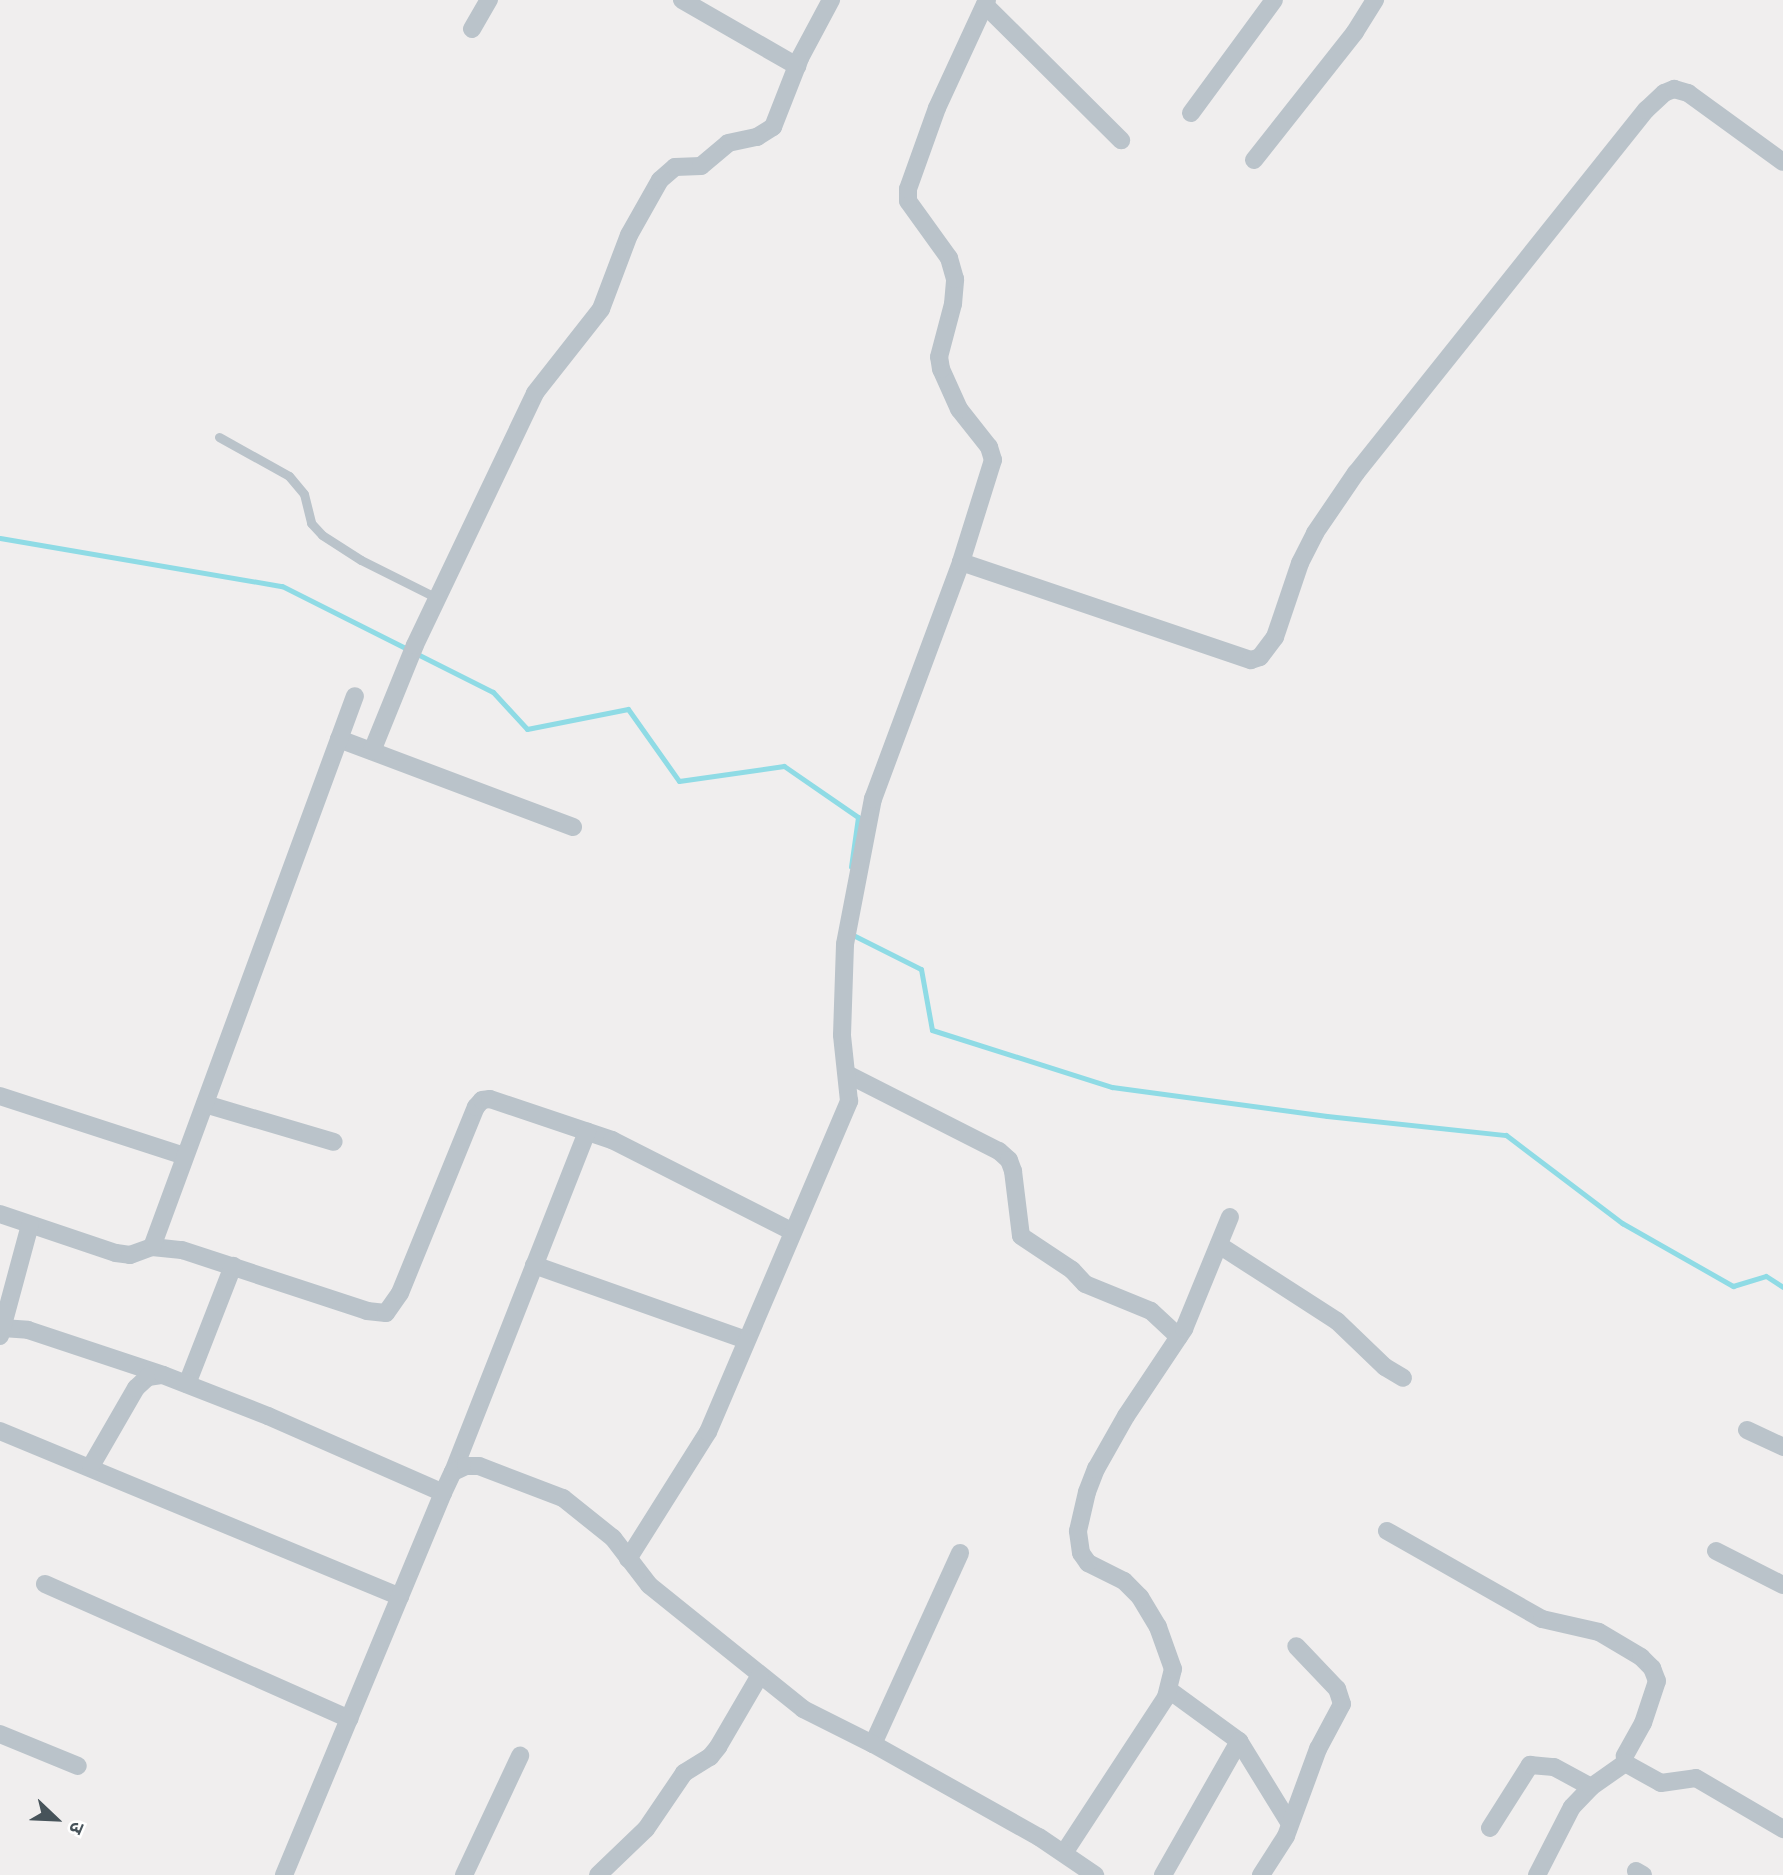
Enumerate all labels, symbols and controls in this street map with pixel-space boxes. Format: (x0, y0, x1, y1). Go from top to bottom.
north arrow (21, 1784, 91, 1854)
text: उ (61, 1817, 90, 1838)

